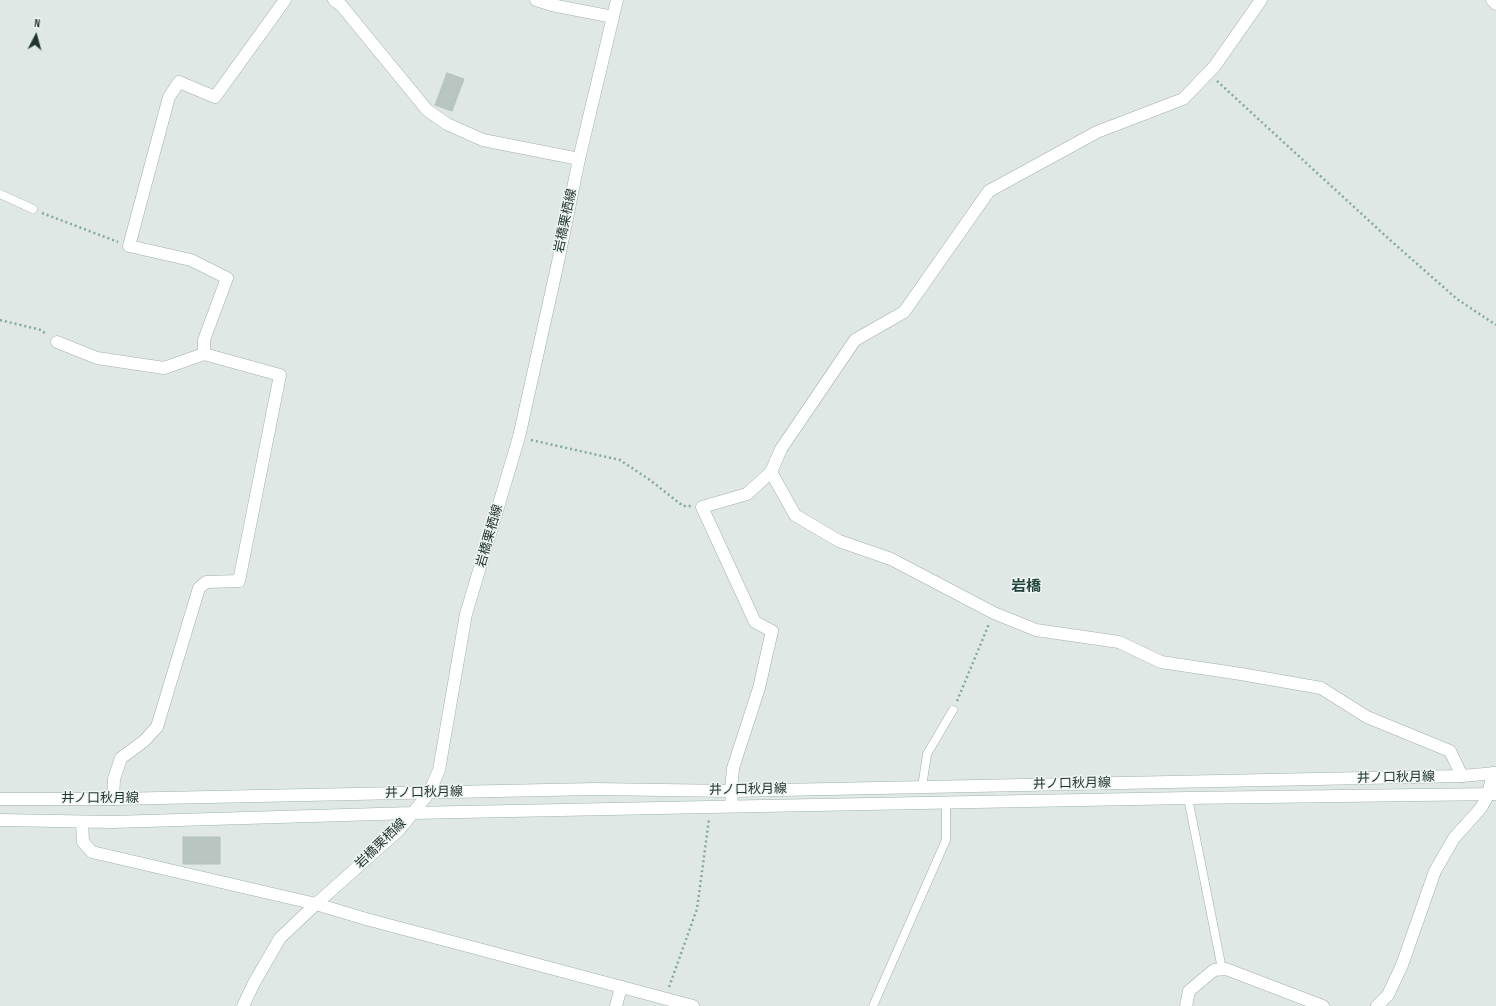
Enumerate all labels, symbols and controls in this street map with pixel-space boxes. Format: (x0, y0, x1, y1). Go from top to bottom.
north arrow (16, 16, 56, 56)
text: N (34, 17, 41, 30)
street label: 岩橋栗栖線 (552, 188, 580, 254)
street label: 岩橋栗栖線 (474, 503, 506, 569)
district label: 岩橋 (1011, 578, 1041, 596)
street label: 井ノ口秋月線 (1357, 770, 1435, 786)
street label: 井ノ口秋月線 (1033, 776, 1111, 792)
street label: 井ノ口秋月線 (709, 782, 787, 798)
street label: 井ノ口秋月線 (385, 785, 463, 801)
street label: 井ノ口秋月線 (61, 791, 139, 807)
street label: 岩橋栗栖線 (352, 816, 410, 872)

